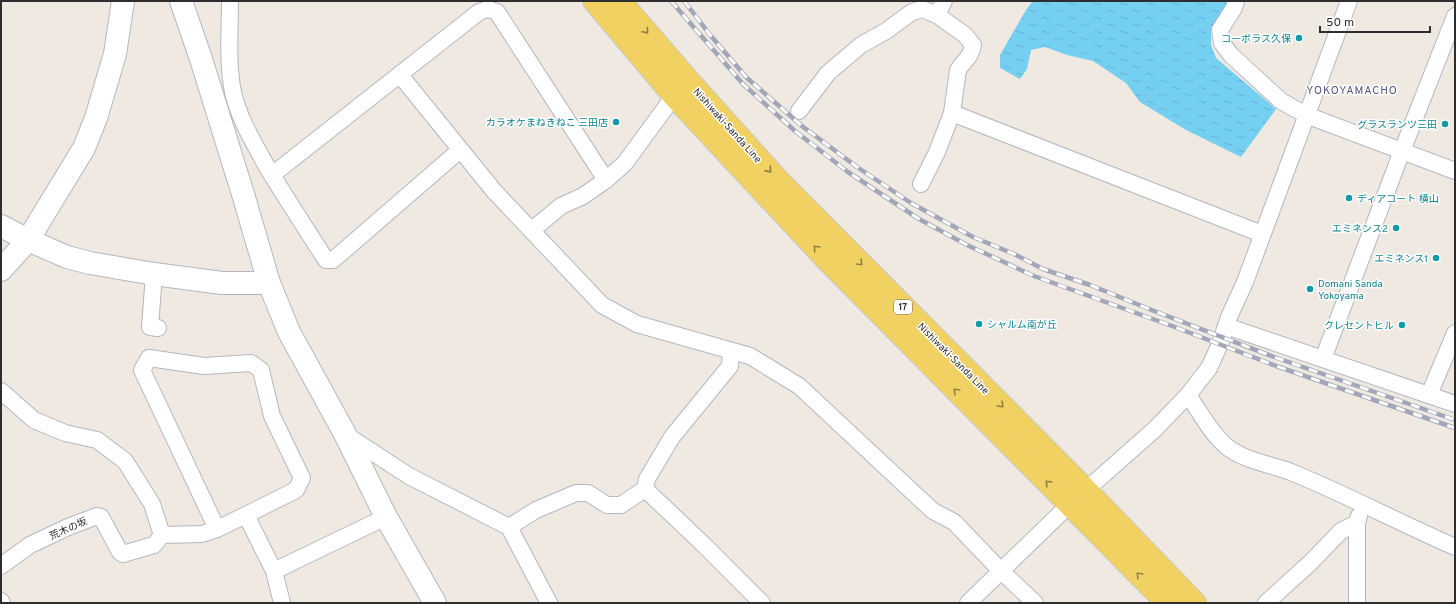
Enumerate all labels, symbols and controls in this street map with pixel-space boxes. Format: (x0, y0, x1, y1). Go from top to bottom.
scale bar (1320, 8, 1430, 34)
text: 50 m (1326, 15, 1354, 31)
one-way arrow (641, 26, 648, 33)
place label: コーポラス久保 (1221, 33, 1292, 46)
marker: コーポラス久保 (1294, 33, 1304, 43)
district label: YOKOYAMACHO (1306, 84, 1398, 98)
street label: Nishiwaki-Sanda Line (690, 86, 764, 166)
place label: カラオケまねきねこ 三田店 (486, 117, 608, 130)
marker: カラオケまねきねこ 三田店 (611, 117, 621, 127)
place label: グラスランツ三田 (1357, 119, 1437, 132)
marker: グラスランツ三田 (1440, 119, 1450, 129)
one-way arrow (764, 165, 772, 173)
marker: ディアコート 横山 (1344, 193, 1354, 203)
place label: ディアコート 横山 (1357, 193, 1439, 206)
place label: エミネンス2 (1332, 223, 1388, 236)
marker: エミネンス2 (1391, 223, 1401, 233)
one-way arrow (813, 245, 821, 253)
place label: エミネンス1 (1374, 253, 1428, 266)
marker: エミネンス1 (1431, 253, 1441, 263)
one-way arrow (855, 258, 863, 266)
place label: Domani Sanda Yokoyama (1318, 278, 1383, 303)
marker: Domani Sanda Yokoyama (1305, 284, 1315, 294)
road number: 17 (894, 300, 912, 314)
marker: シャルム南が丘 (974, 319, 984, 329)
place label: シャルム南が丘 (987, 319, 1057, 332)
street label: Nishiwaki-Sanda Line (914, 320, 992, 398)
place label: クレセントヒル (1324, 320, 1394, 333)
marker: クレセントヒル (1397, 320, 1407, 330)
one-way arrow (953, 388, 961, 396)
one-way arrow (996, 400, 1004, 408)
one-way arrow (1045, 480, 1053, 488)
street label: 荒木の坂 (48, 515, 90, 543)
one-way arrow (1136, 572, 1144, 580)

